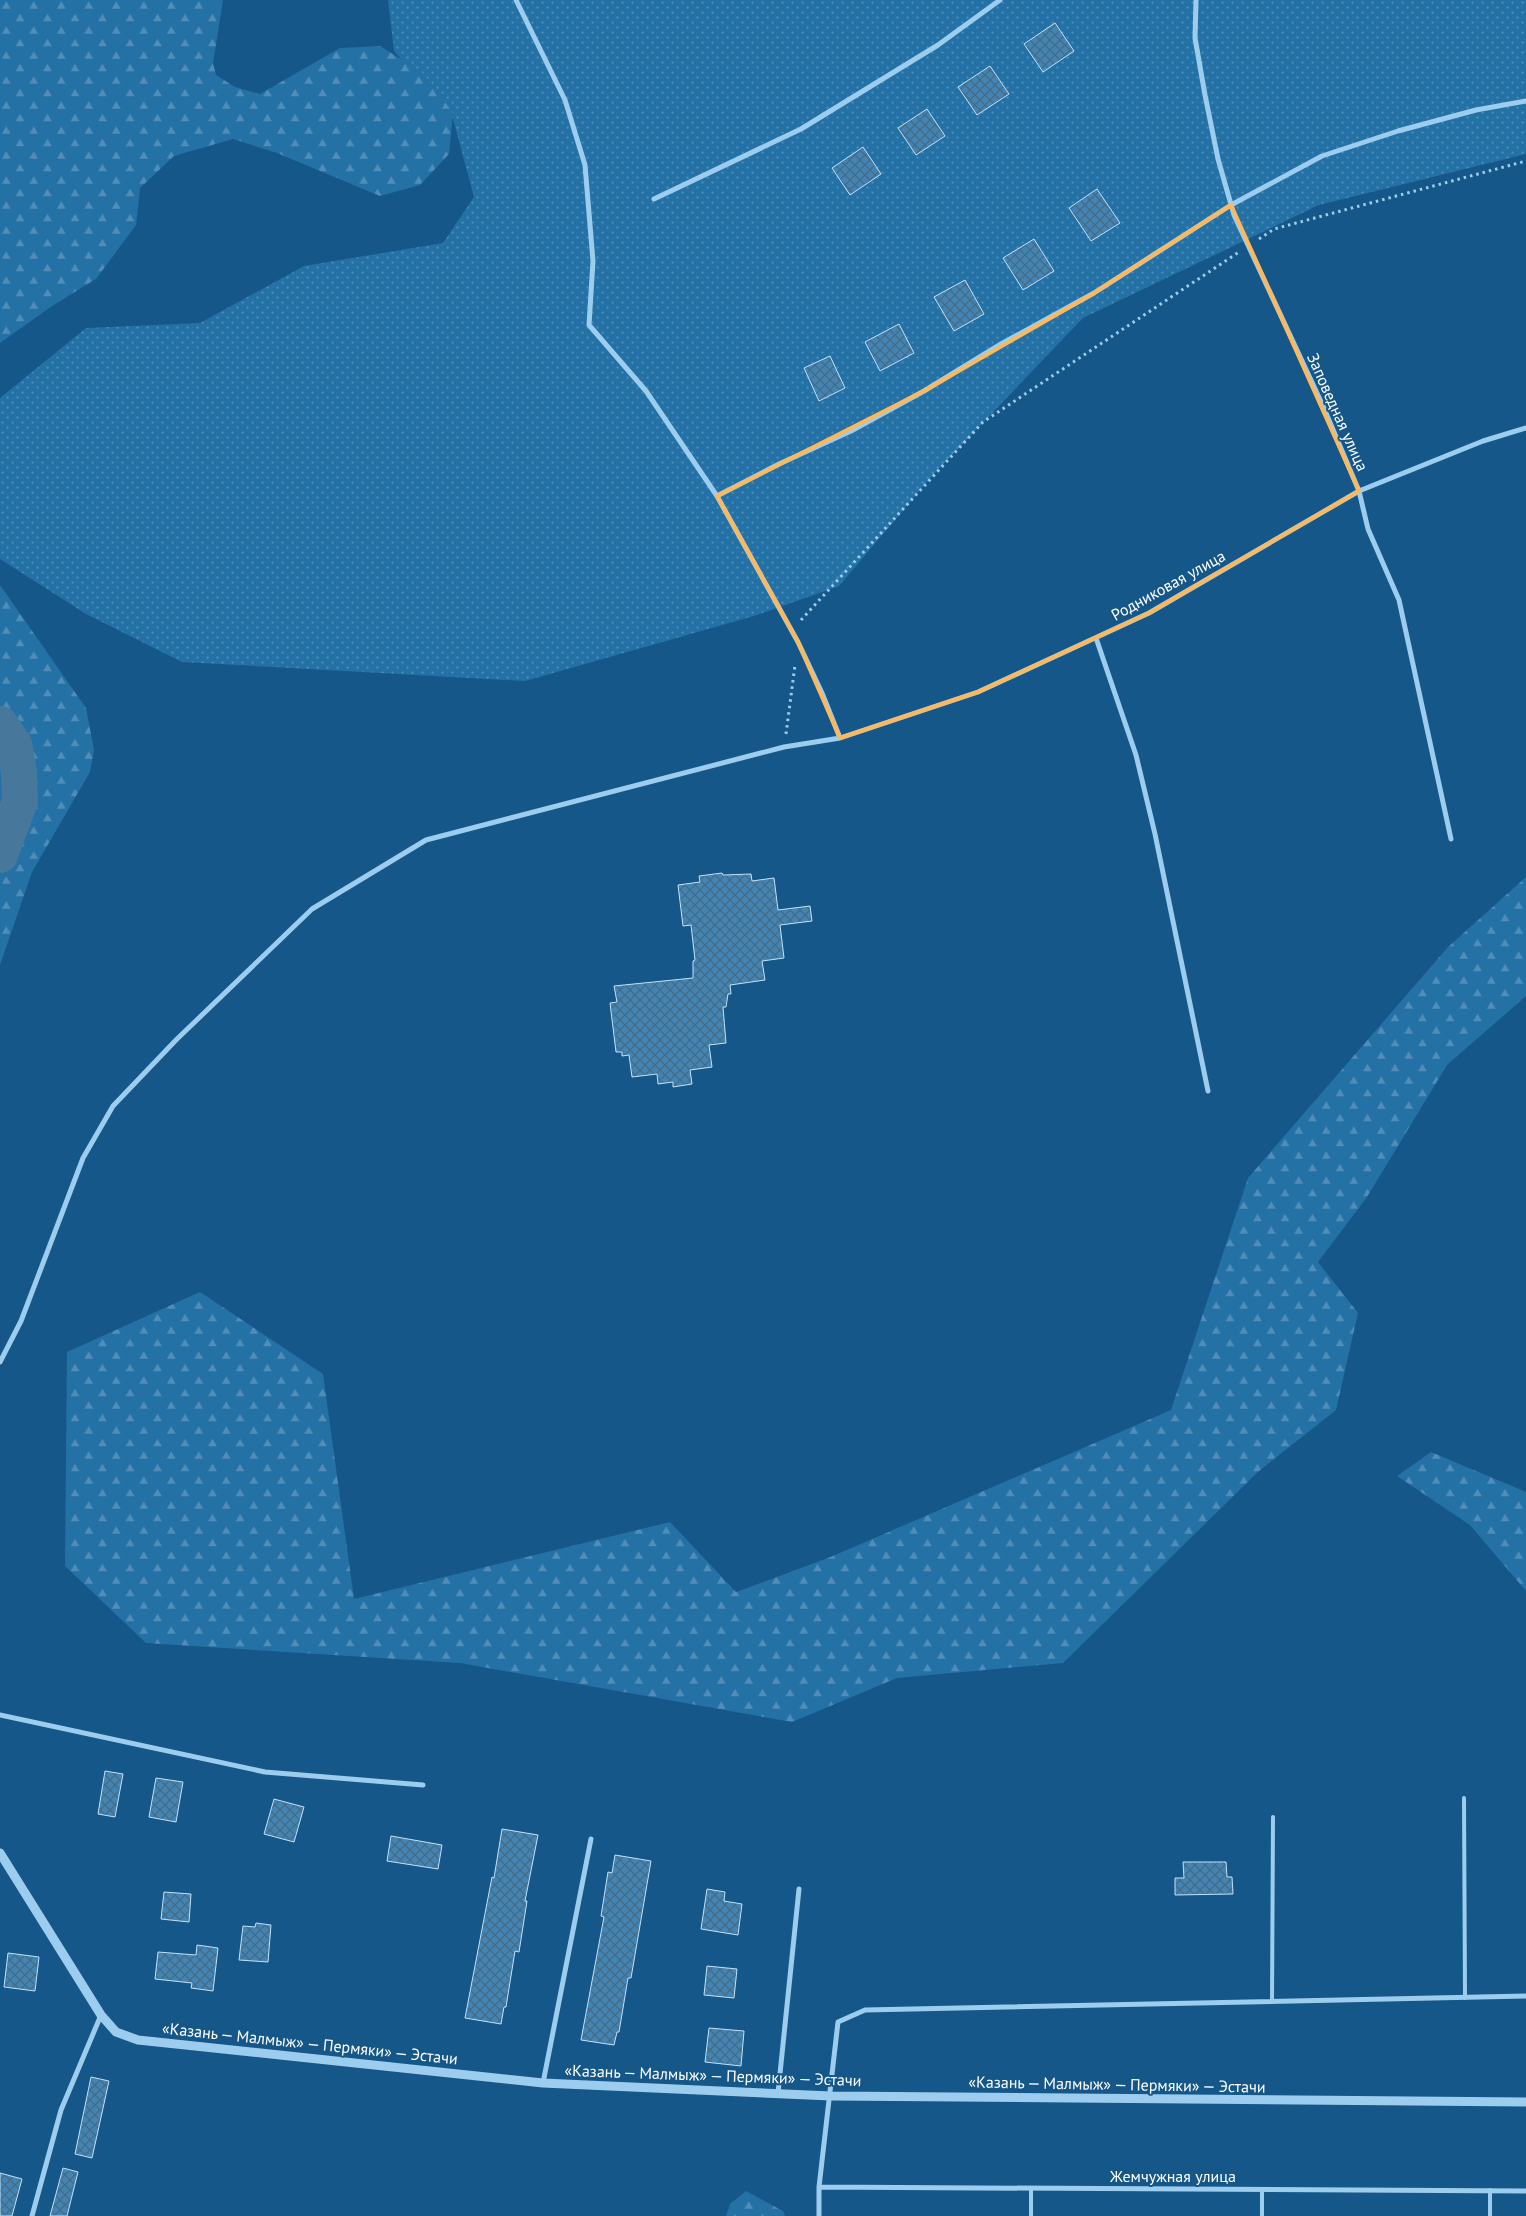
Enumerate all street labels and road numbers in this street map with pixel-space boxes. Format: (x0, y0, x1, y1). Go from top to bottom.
street label: Заповедная улица (1303, 350, 1373, 474)
street label: Родниковая улица (1107, 545, 1229, 625)
street label: «Казань — Малмыж» — Пермяки» — Эстачи (161, 2018, 459, 2068)
street label: «Казань — Малмыж» — Пермяки» — Эстачи (564, 2060, 862, 2090)
street label: «Казань — Малмыж» — Пермяки» — Эстачи (968, 2071, 1266, 2097)
street label: Жемчужная улица (1109, 2166, 1236, 2186)

